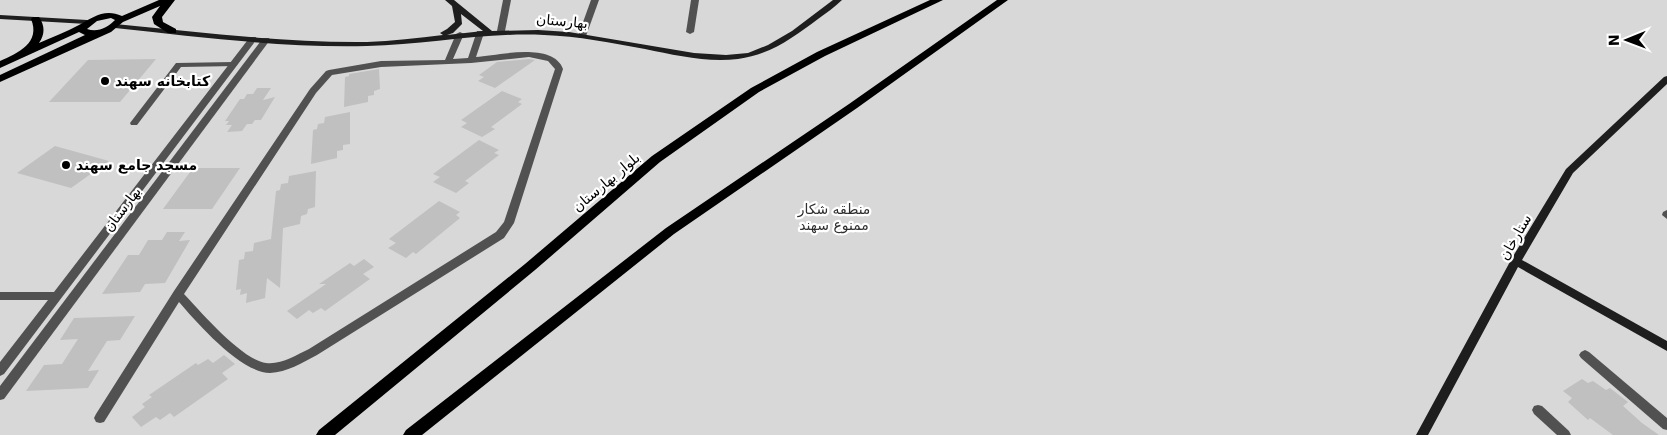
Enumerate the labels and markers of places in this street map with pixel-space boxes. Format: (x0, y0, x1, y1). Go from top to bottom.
place label: کتابخانه سهند (115, 73, 211, 90)
marker: کتابخانه سهند (99, 75, 111, 87)
place label: مسجد جامع سهند (76, 157, 197, 174)
marker: مسجد جامع سهند (60, 159, 72, 171)

